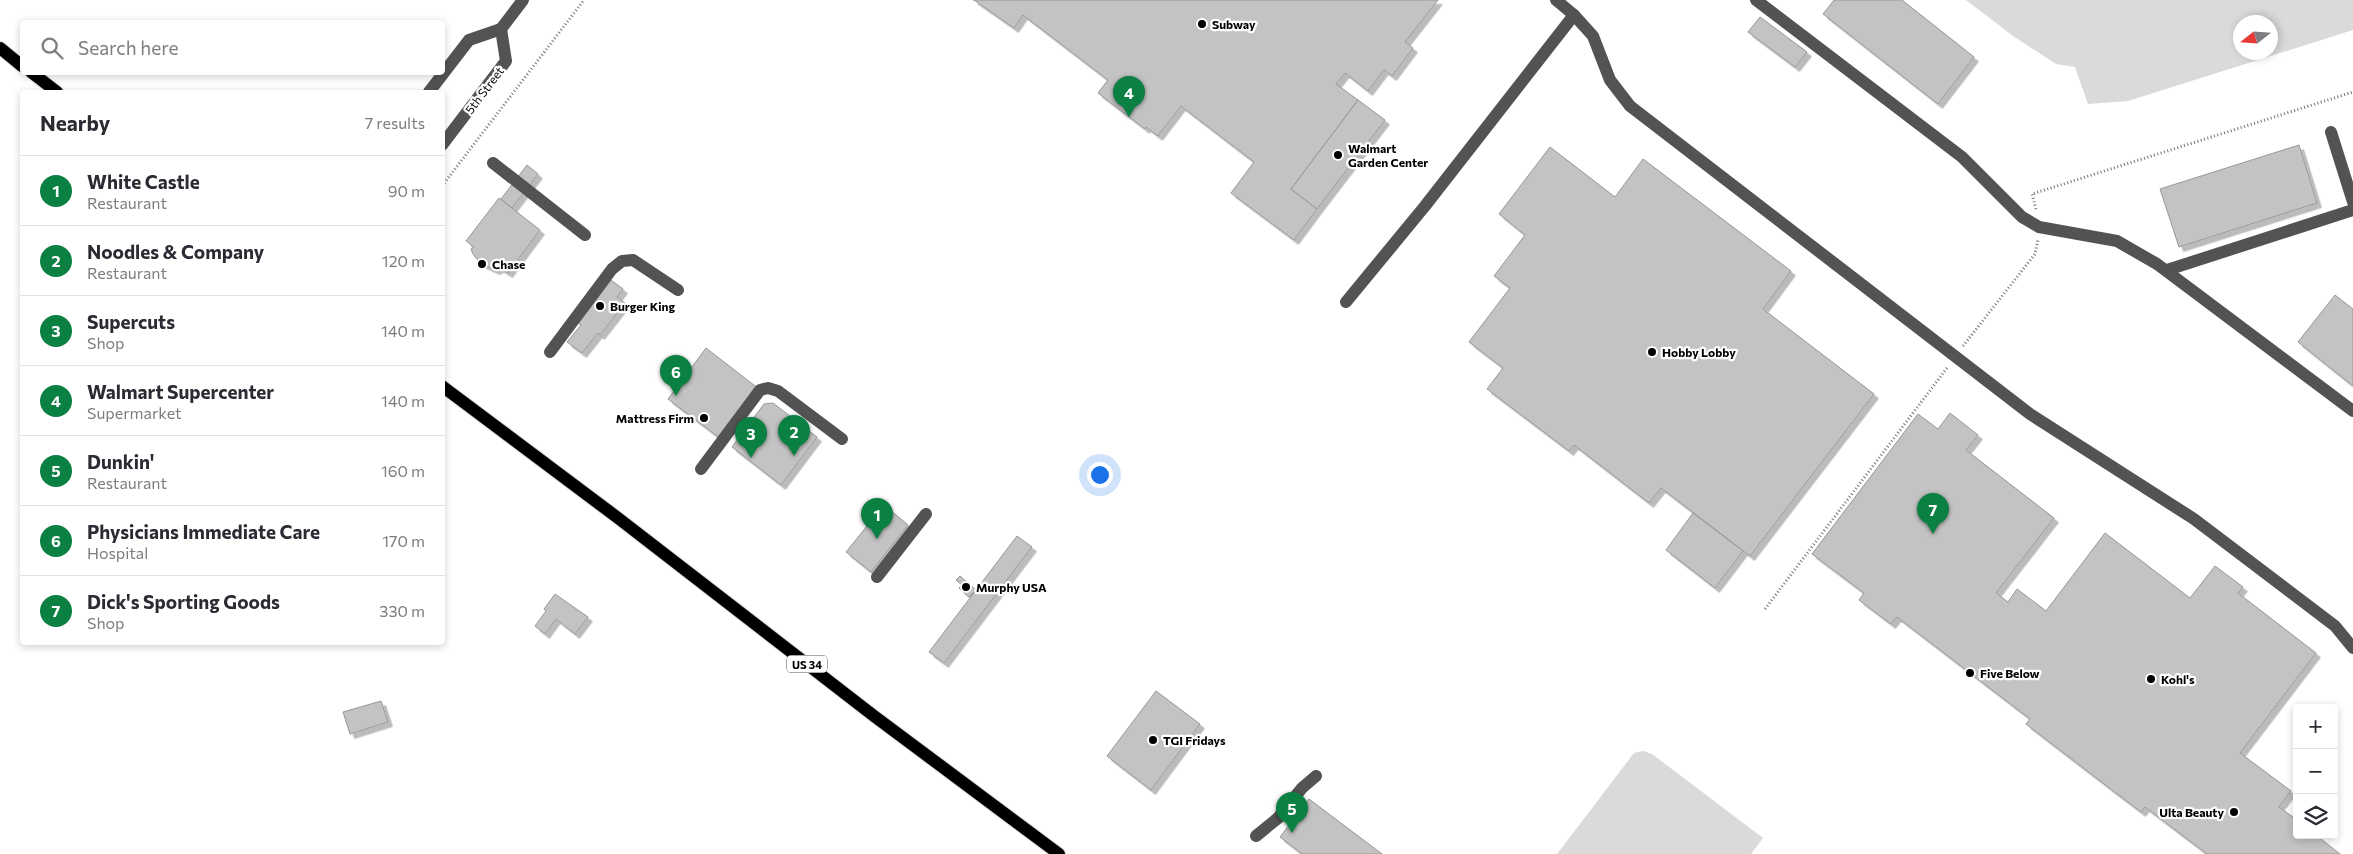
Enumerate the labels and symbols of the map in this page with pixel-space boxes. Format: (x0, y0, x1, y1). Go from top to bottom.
north arrow (2233, 15, 2278, 60)
place label: Subway (1212, 17, 1256, 31)
marker: Subway (1196, 18, 1208, 30)
street label: 5th Street (462, 64, 506, 116)
pin: 4 (1113, 76, 1145, 117)
place label: Walmart Garden Center (1348, 141, 1428, 169)
marker: Walmart Garden Center (1332, 149, 1344, 161)
place label: Chase (492, 257, 525, 271)
marker: Chase (476, 258, 488, 270)
place label: Burger King (610, 299, 675, 313)
marker: Burger King (594, 300, 606, 312)
place label: Hobby Lobby (1662, 345, 1736, 359)
marker: Hobby Lobby (1646, 346, 1658, 358)
pin: 6 (660, 355, 692, 396)
place label: Mattress Firm (616, 411, 694, 425)
marker: Mattress Firm (698, 412, 710, 424)
pin: 2 (778, 415, 810, 456)
pin: 3 (735, 417, 767, 458)
your location (1087, 462, 1113, 488)
pin: 7 (1917, 493, 1949, 534)
pin: 1 (861, 498, 893, 539)
place label: Murphy USA (976, 580, 1047, 594)
marker: Murphy USA (960, 581, 972, 593)
road number: US 34 (787, 656, 827, 672)
place label: Five Below (1980, 666, 2040, 680)
marker: Five Below (1964, 667, 1976, 679)
place label: Kohl's (2161, 672, 2195, 686)
marker: Kohl's (2145, 673, 2157, 685)
place label: TGI Fridays (1163, 733, 1226, 747)
marker: TGI Fridays (1147, 734, 1159, 746)
pin: 5 (1276, 792, 1308, 833)
place label: Ulta Beauty (2159, 805, 2224, 819)
marker: Ulta Beauty (2228, 806, 2240, 818)

